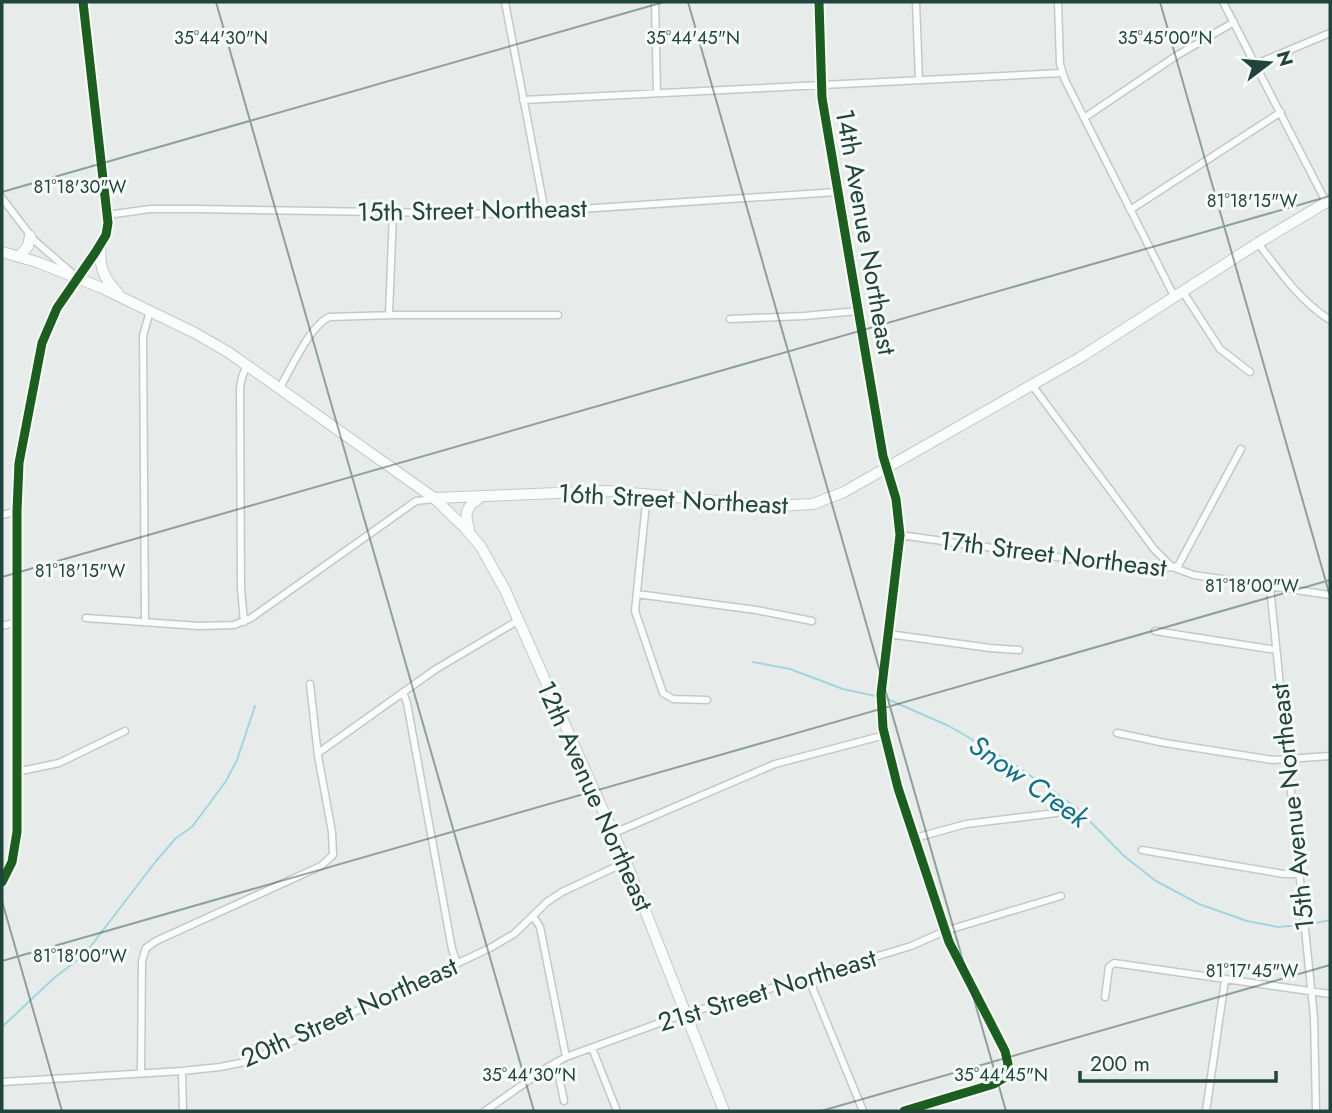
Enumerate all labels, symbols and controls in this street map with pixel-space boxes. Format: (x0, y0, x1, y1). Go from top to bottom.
text: 35°44'30"N (174, 25, 268, 51)
text: 35°44'45"N (646, 25, 740, 51)
text: 35°45'00"N (1118, 25, 1212, 51)
north arrow (1234, 28, 1304, 98)
text: N (1270, 47, 1300, 69)
street label: 14th Avenue Northeast (826, 106, 906, 359)
text: 81°18'30"W (34, 174, 127, 200)
text: 81°18'15"W (1207, 188, 1297, 214)
street label: 15th Street Northeast (357, 189, 588, 231)
street label: 16th Street Northeast (557, 474, 790, 524)
street label: 17th Street Northeast (937, 521, 1170, 587)
text: 81°18'15"W (35, 558, 125, 584)
text: 81°18'00"W (1205, 573, 1299, 599)
street label: 12th Avenue Northeast (527, 675, 663, 918)
street label: 15th Avenue Northeast (1260, 681, 1324, 933)
water label: Snow Creek (960, 725, 1098, 838)
street label: 21st Street Northeast (653, 938, 882, 1041)
text: 81°18'00"W (33, 943, 127, 969)
street label: 20th Street Northeast (235, 947, 464, 1077)
text: 81°17'45"W (1206, 958, 1298, 984)
scale bar (1080, 1040, 1276, 1084)
text: 200 m (1090, 1049, 1150, 1079)
text: 35°44'30"N (482, 1062, 576, 1088)
text: 35°44'45"N (954, 1062, 1048, 1088)

